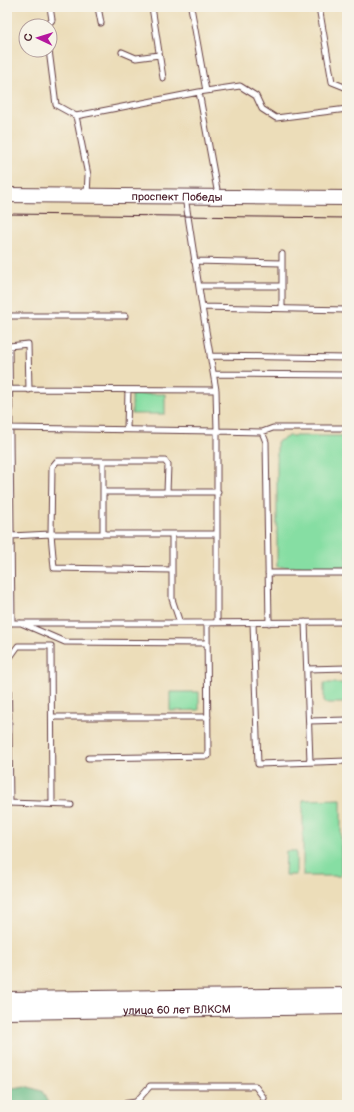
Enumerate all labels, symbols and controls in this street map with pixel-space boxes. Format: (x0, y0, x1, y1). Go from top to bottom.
north arrow (18, 18, 58, 58)
text: С (22, 33, 35, 42)
street label: проспект Победы (131, 190, 223, 203)
street label: улица 60 лет ВЛКСМ (123, 1002, 231, 1017)

